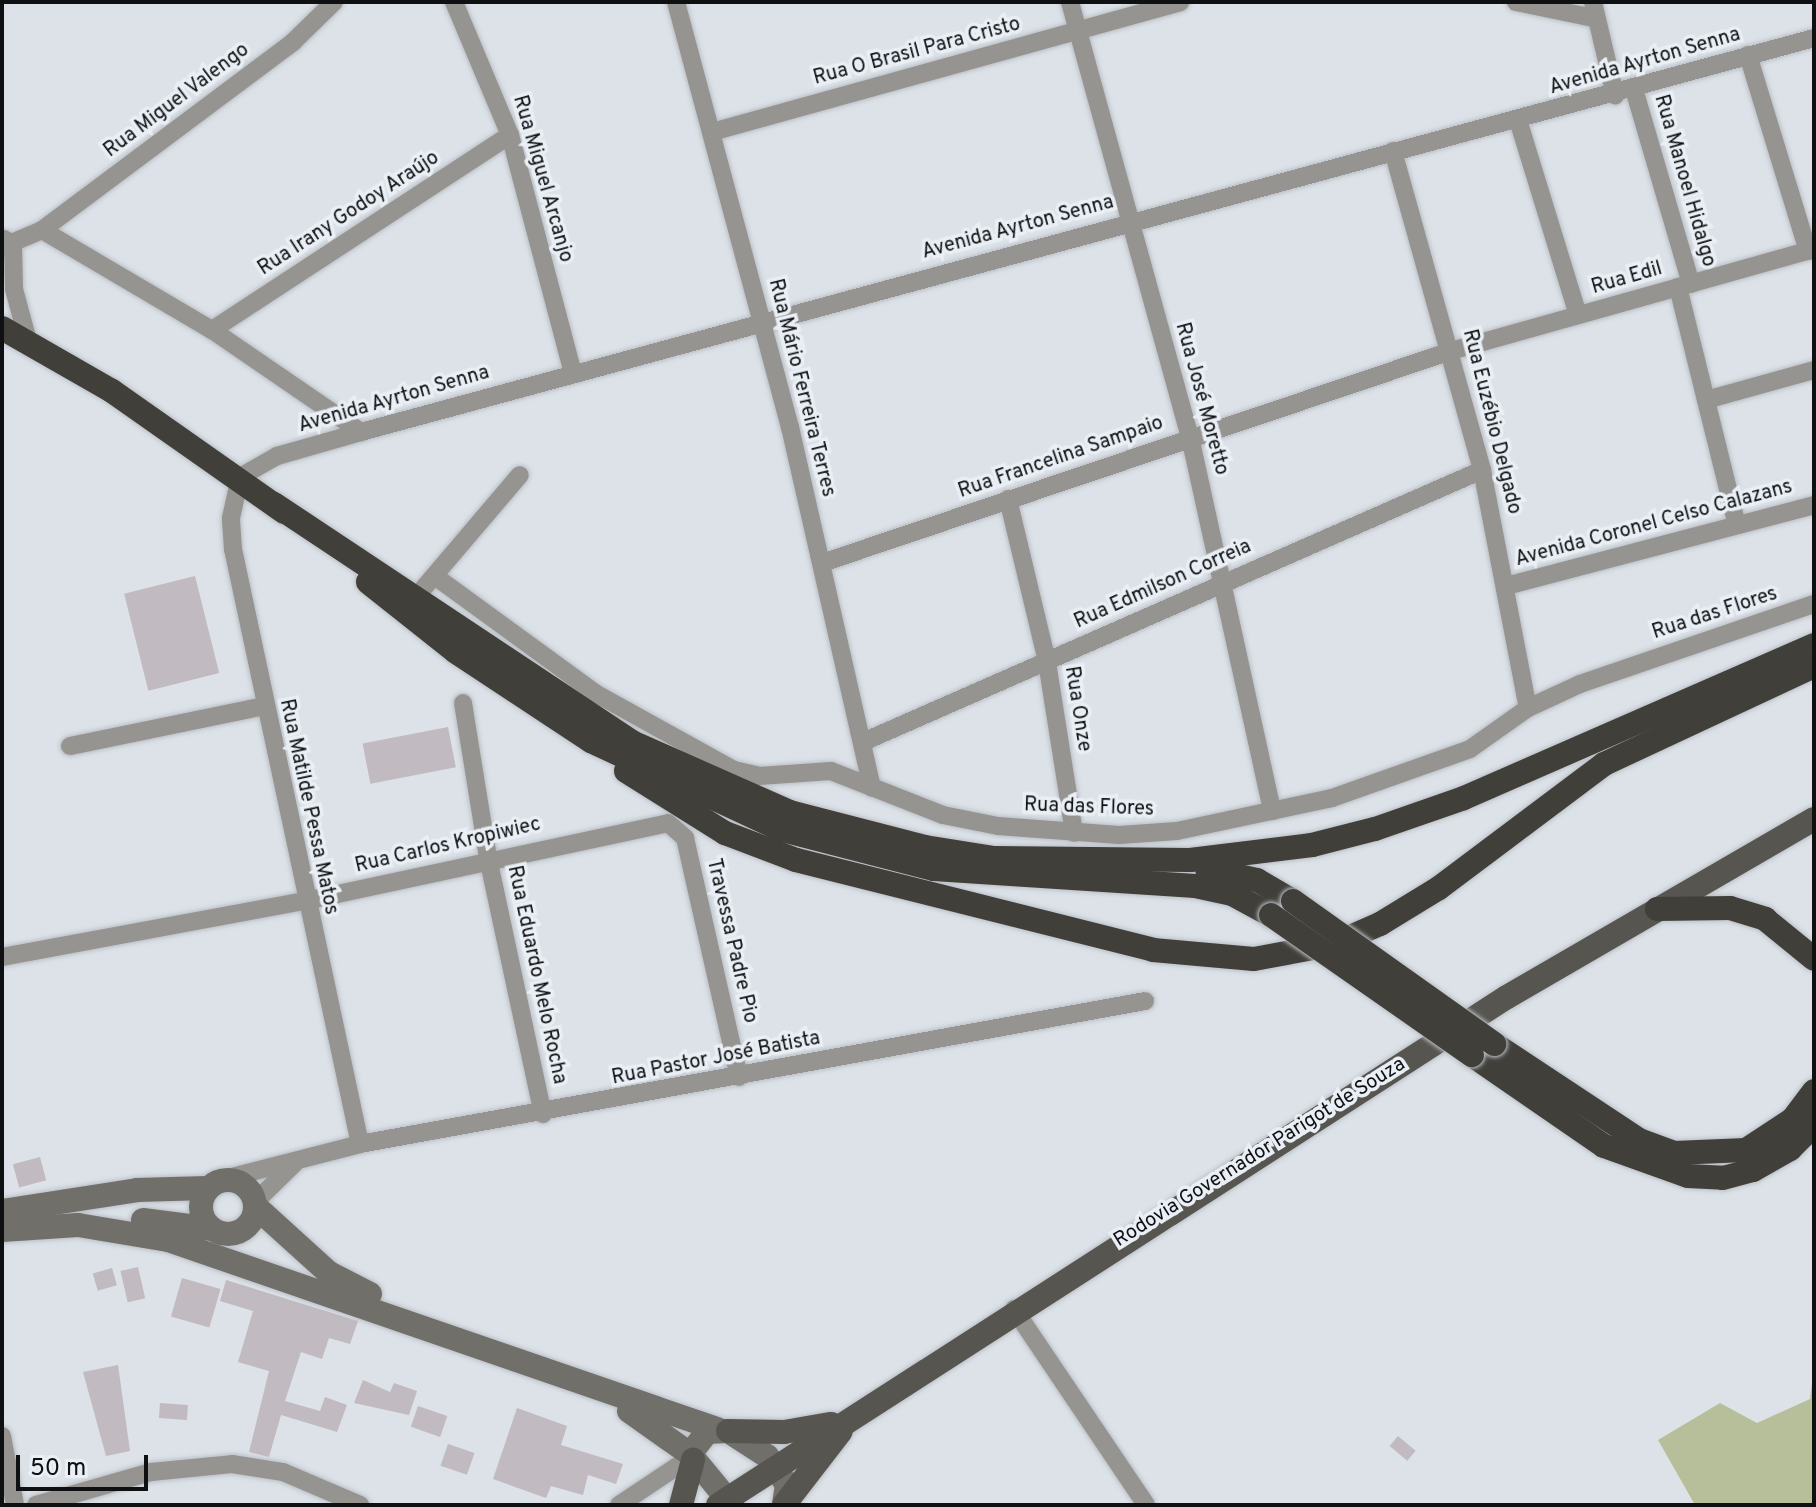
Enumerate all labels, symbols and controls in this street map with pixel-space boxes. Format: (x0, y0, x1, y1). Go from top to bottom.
street label: Rua O Brasil Para Cristo (811, 13, 1023, 91)
street label: Avenida Ayrton Senna (1546, 23, 1744, 101)
street label: Rua Miguel Valengo (99, 38, 255, 164)
street label: Rua Miguel Arcanjo (507, 92, 577, 266)
street label: Rua Manoel Hidalgo (1648, 92, 1720, 270)
street label: Rua Irany Godoy Araújo (254, 146, 444, 282)
street label: Avenida Ayrton Senna (919, 191, 1117, 265)
street label: Rua Edil (1589, 257, 1665, 301)
street label: Rua Mário Ferreira Terres (762, 276, 840, 500)
street label: Rua José Moretto (1169, 320, 1233, 478)
street label: Rua Euzébio Delgado (1456, 327, 1526, 517)
street label: Avenida Ayrton Senna (295, 361, 493, 439)
street label: Rua Francelina Sampaio (955, 412, 1167, 504)
street label: Avenida Coronel Celso Calazans (1513, 475, 1795, 573)
street label: Rua Edmilson Correia (1071, 535, 1255, 635)
street label: Rua das Flores (1649, 582, 1781, 646)
street label: Rua Onze (1058, 665, 1096, 753)
street label: Rua Matilde Pessa Matos (273, 697, 343, 917)
street label: Rua das Flores (1024, 794, 1154, 822)
street label: Rua Carlos Kropiwiec (353, 813, 543, 879)
street label: Travessa Padre Pio (700, 856, 762, 1026)
street label: Rua Eduardo Melo Rocha (501, 864, 571, 1086)
street label: Rua Pastor José Batista (610, 1027, 822, 1091)
street label: Rodovia Governador Parigot de Souza (1110, 1053, 1410, 1253)
scale bar (20, 1439, 152, 1489)
text: 50 m (30, 1454, 86, 1484)

